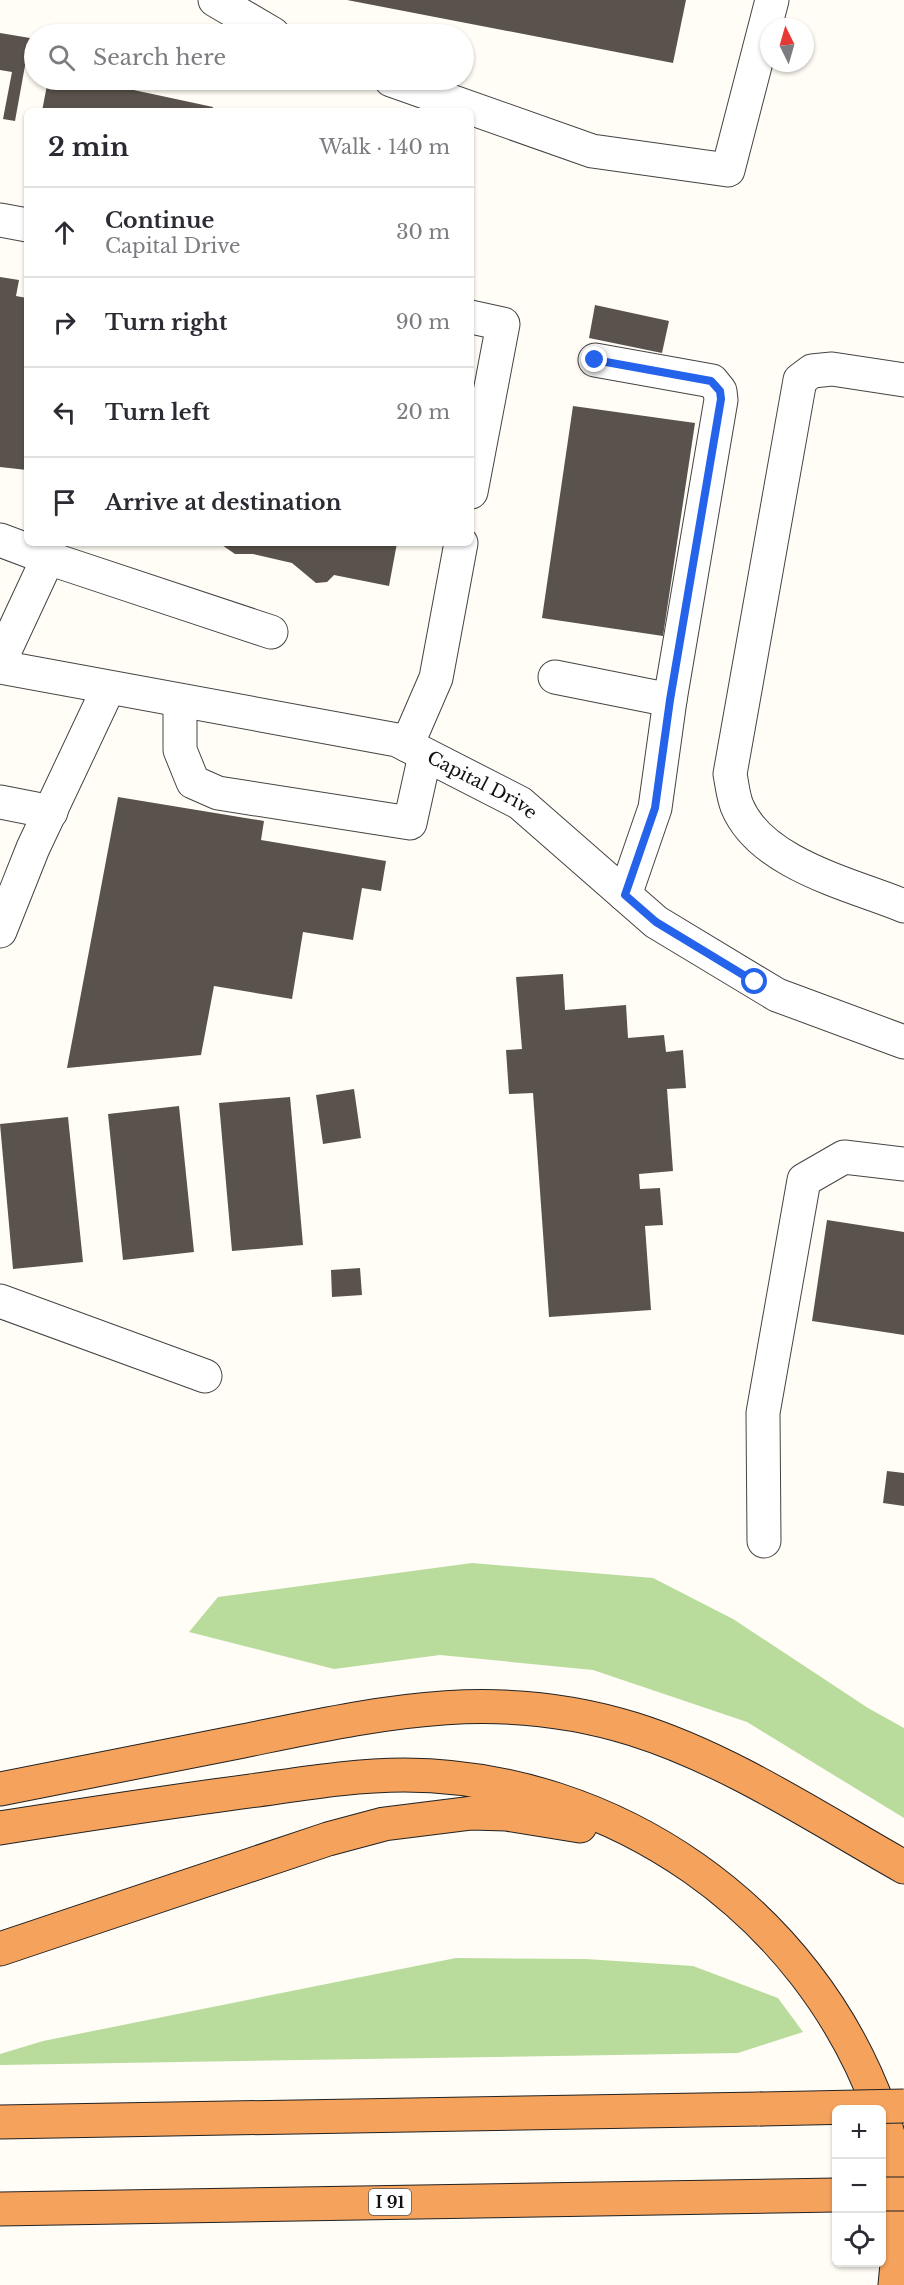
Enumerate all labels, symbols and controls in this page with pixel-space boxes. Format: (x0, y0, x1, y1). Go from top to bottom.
north arrow (760, 18, 814, 72)
search box (24, 24, 474, 90)
icon: search (45, 41, 78, 74)
text: Search here (93, 44, 226, 71)
text: 2 min (48, 131, 129, 163)
text: Walk · 140 m (319, 135, 450, 159)
text: Continue (105, 207, 214, 234)
icon: ahead (48, 216, 81, 249)
text: 30 m (396, 220, 450, 244)
text: Capital Drive (105, 234, 241, 258)
icon: right (48, 306, 81, 339)
text: Turn right (105, 309, 227, 336)
text: 90 m (396, 310, 450, 334)
route end (581, 346, 607, 372)
icon: left (48, 396, 81, 429)
text: Turn left (105, 399, 210, 426)
text: 20 m (396, 400, 450, 424)
icon: arrive (48, 486, 81, 519)
text: Arrive at destination (105, 489, 342, 516)
street label: Capital Drive (423, 746, 542, 824)
route start (741, 968, 767, 994)
map controls (832, 2105, 886, 2267)
button: + (832, 2105, 886, 2159)
button: − (832, 2159, 886, 2213)
road number: I 91 (369, 2189, 411, 2215)
button: locate (832, 2213, 886, 2267)

